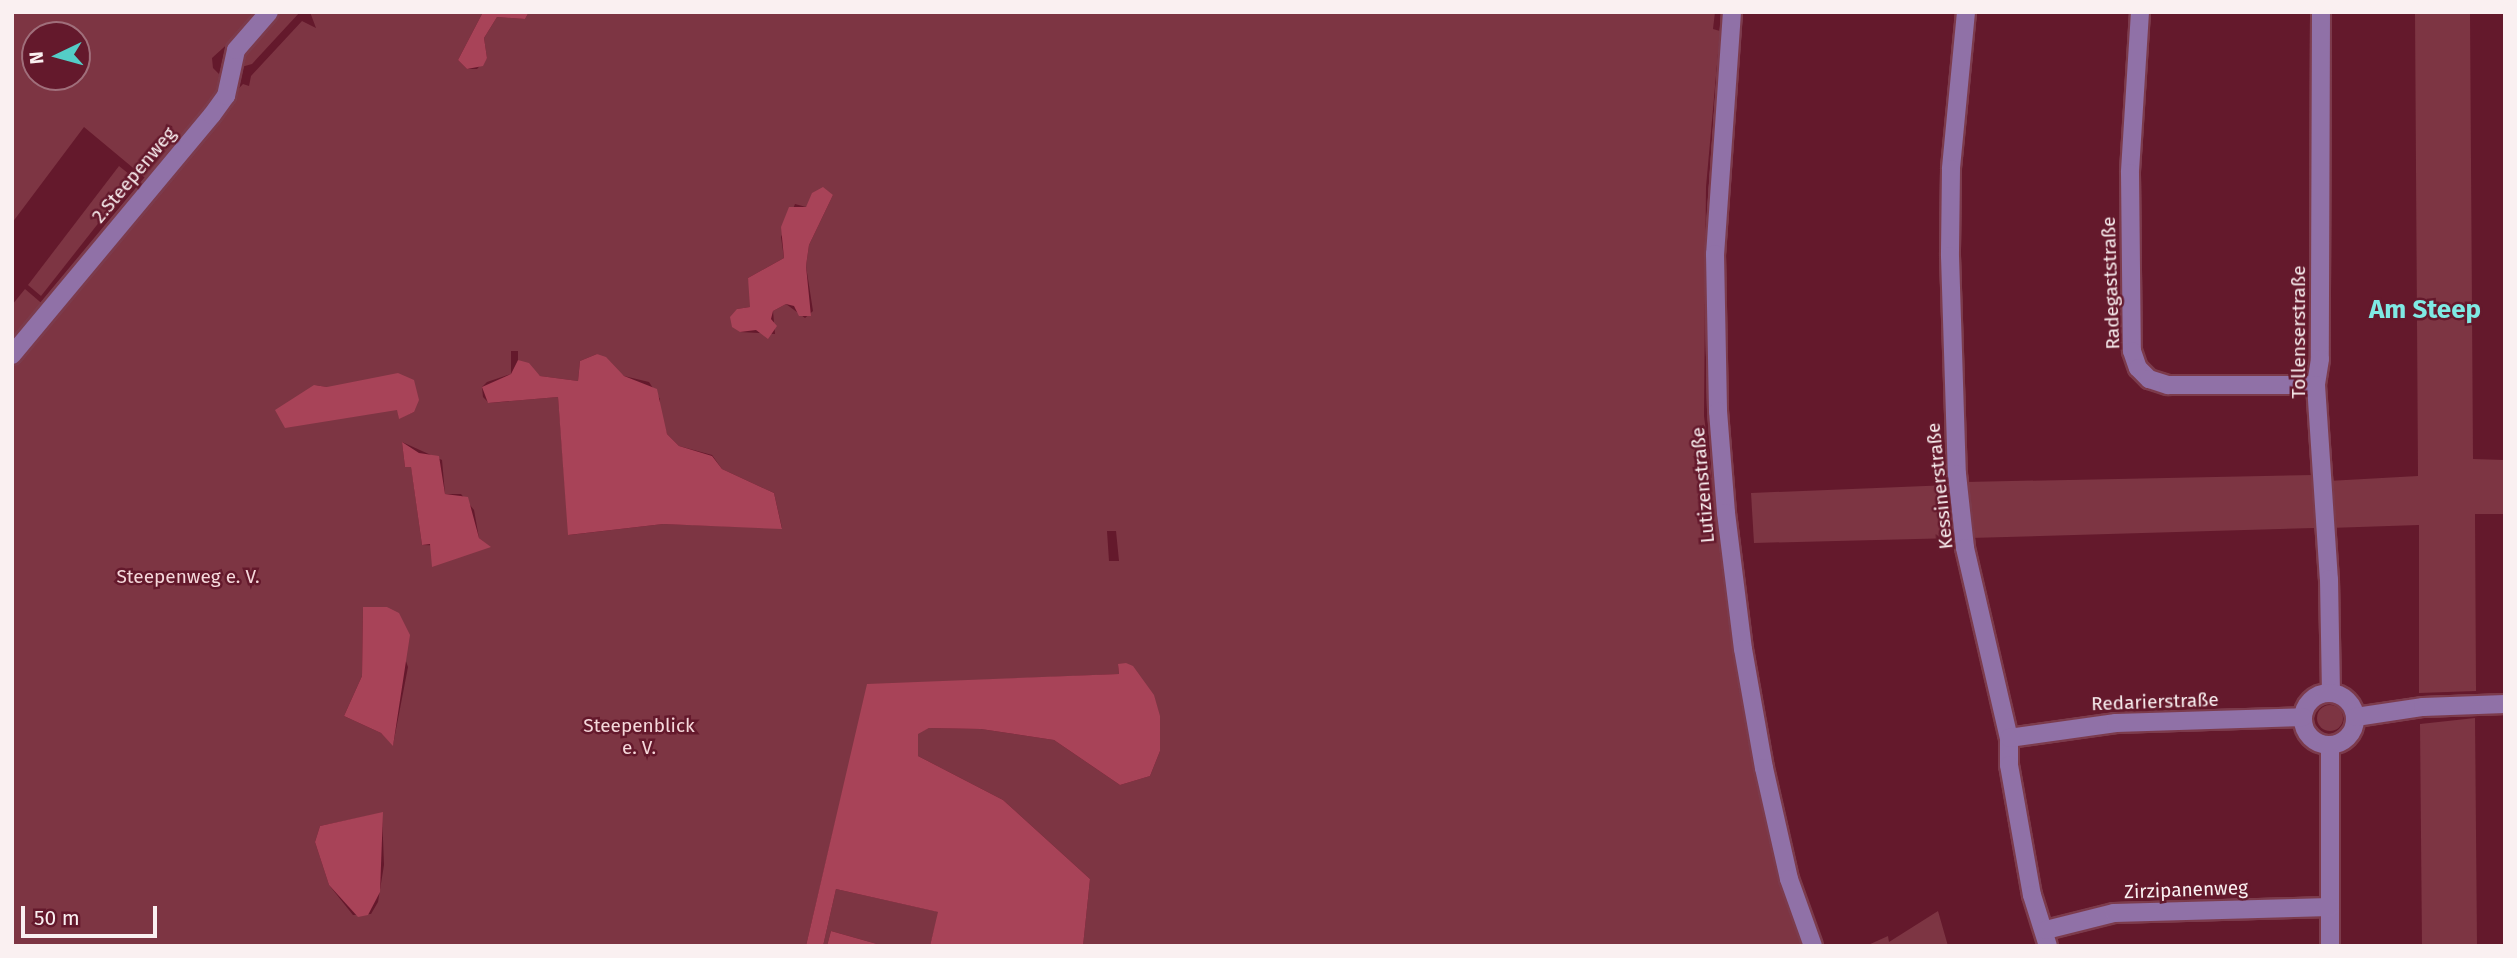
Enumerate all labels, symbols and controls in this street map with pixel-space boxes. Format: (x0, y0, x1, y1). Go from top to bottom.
north arrow (21, 21, 91, 91)
text: N (25, 50, 49, 65)
street label: 2.Steepenweg (87, 122, 181, 228)
street label: Radegaststraße (2097, 216, 2125, 350)
street label: Tollenserstraße (2288, 265, 2310, 399)
district label: Am Steep (2369, 294, 2481, 326)
street label: Kessinerstraße (1922, 422, 1958, 550)
street label: Lutizenstraße (1687, 426, 1719, 544)
park label: Steepenweg e. V. (116, 566, 260, 588)
street label: Redarierstraße (2091, 688, 2219, 716)
park label: Steepenblick e. V. (583, 715, 695, 759)
street label: Zirzipanenweg (2124, 876, 2248, 904)
scale bar (24, 892, 161, 936)
text: 50 m (34, 905, 80, 931)

